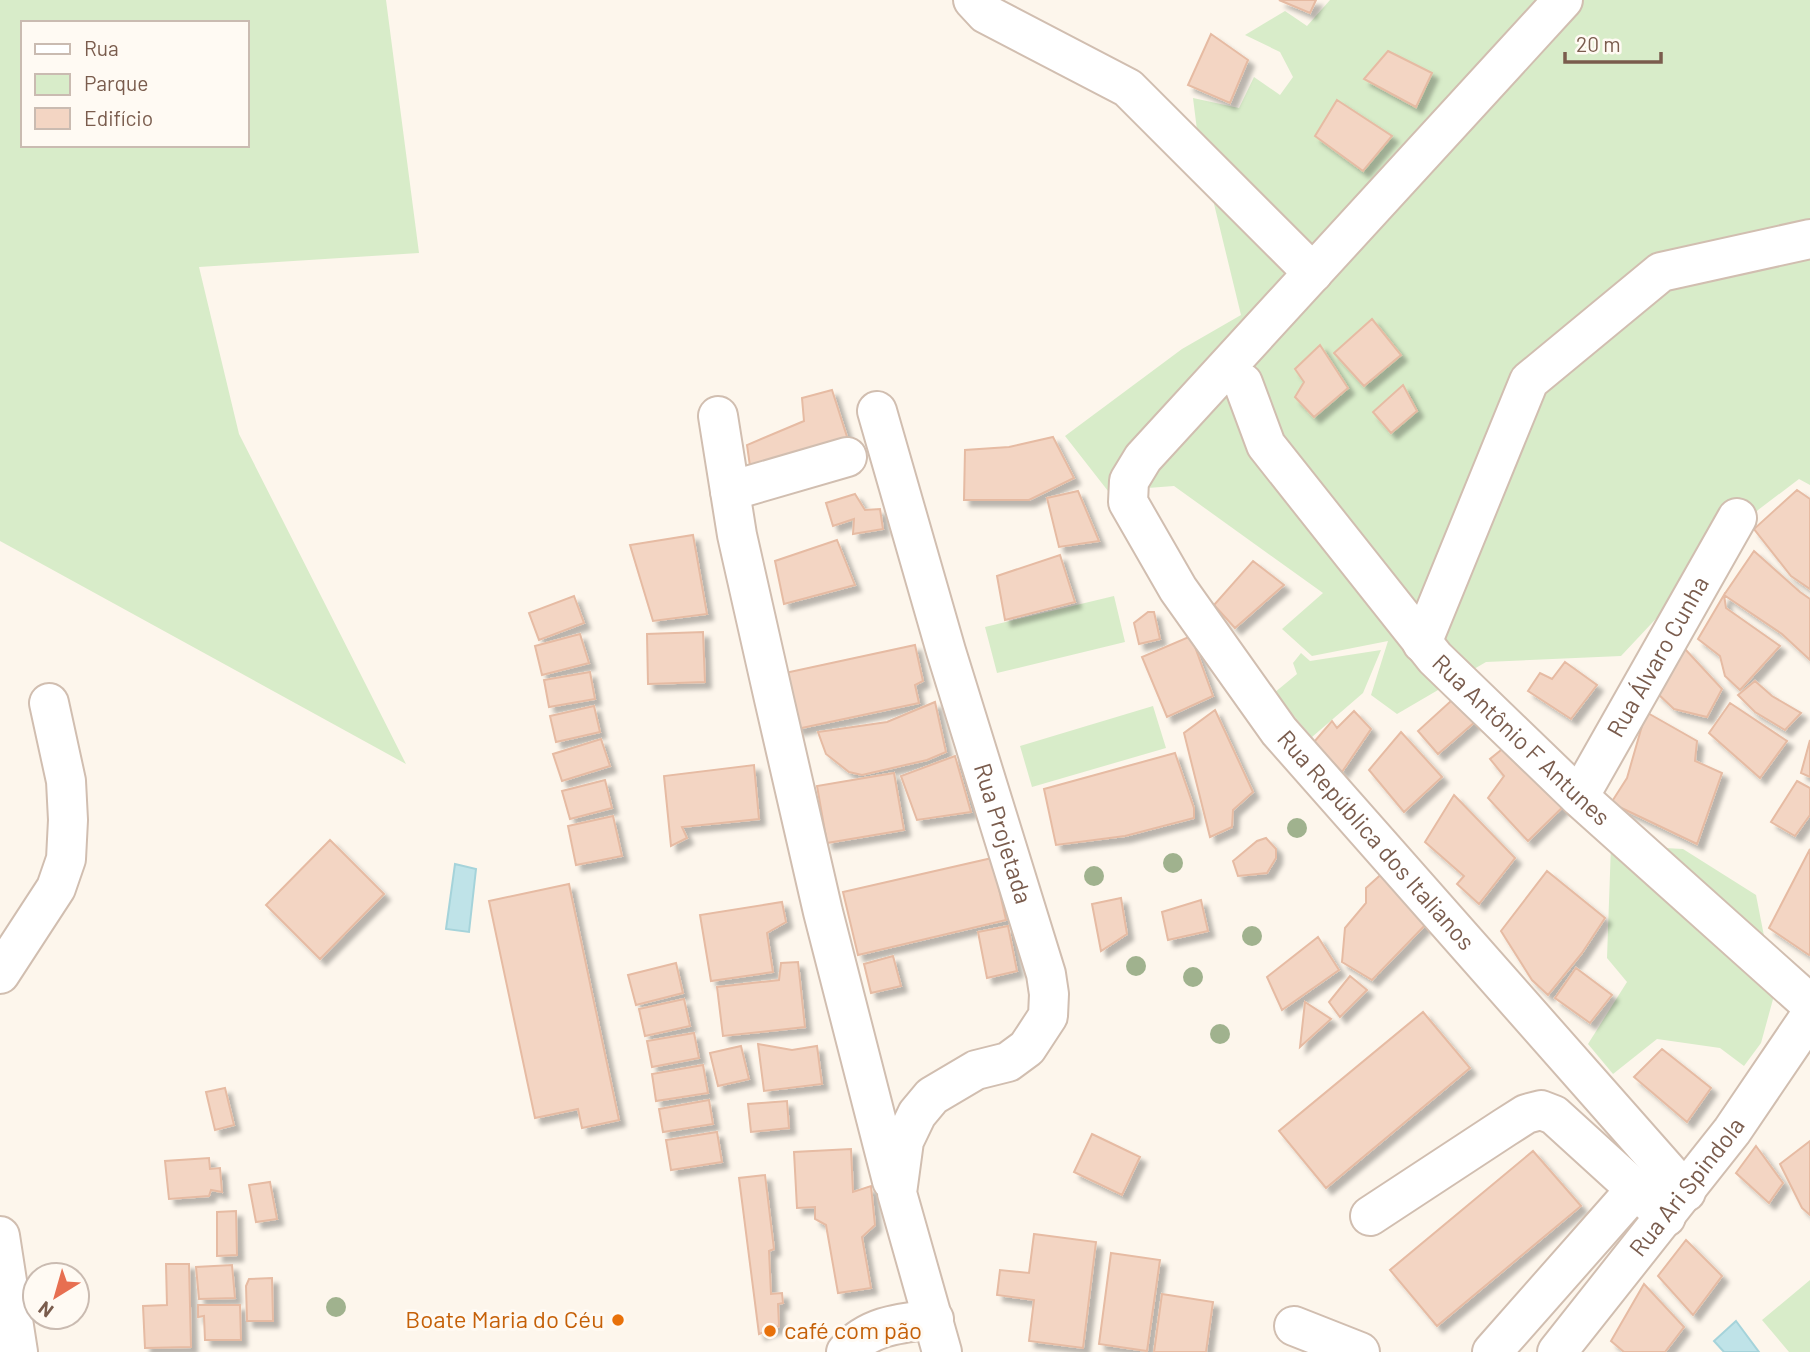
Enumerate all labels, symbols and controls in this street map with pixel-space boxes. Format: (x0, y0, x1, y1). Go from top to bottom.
legend (21, 21, 248, 147)
scale bar (1565, 21, 1661, 65)
text: 20 m (1576, 31, 1621, 56)
text: Rua (84, 35, 119, 60)
text: Parque (84, 70, 149, 95)
text: Edifício (84, 105, 153, 130)
street label: Rua Álvaro Cunha (1600, 571, 1714, 742)
street label: Rua Antônio F Antunes (1427, 648, 1617, 831)
street label: Rua República dos Italianos (1272, 724, 1482, 955)
street label: Rua Projetada (969, 759, 1039, 907)
street label: Rua Ari Spindola (1622, 1112, 1750, 1262)
north arrow (21, 1261, 91, 1331)
text: N (33, 1297, 57, 1323)
place label: Boate Maria do Céu (405, 1304, 604, 1333)
marker: Boate Maria do Céu (610, 1312, 626, 1328)
place label: café com pão (784, 1315, 922, 1344)
marker: café com pão (762, 1323, 778, 1339)

